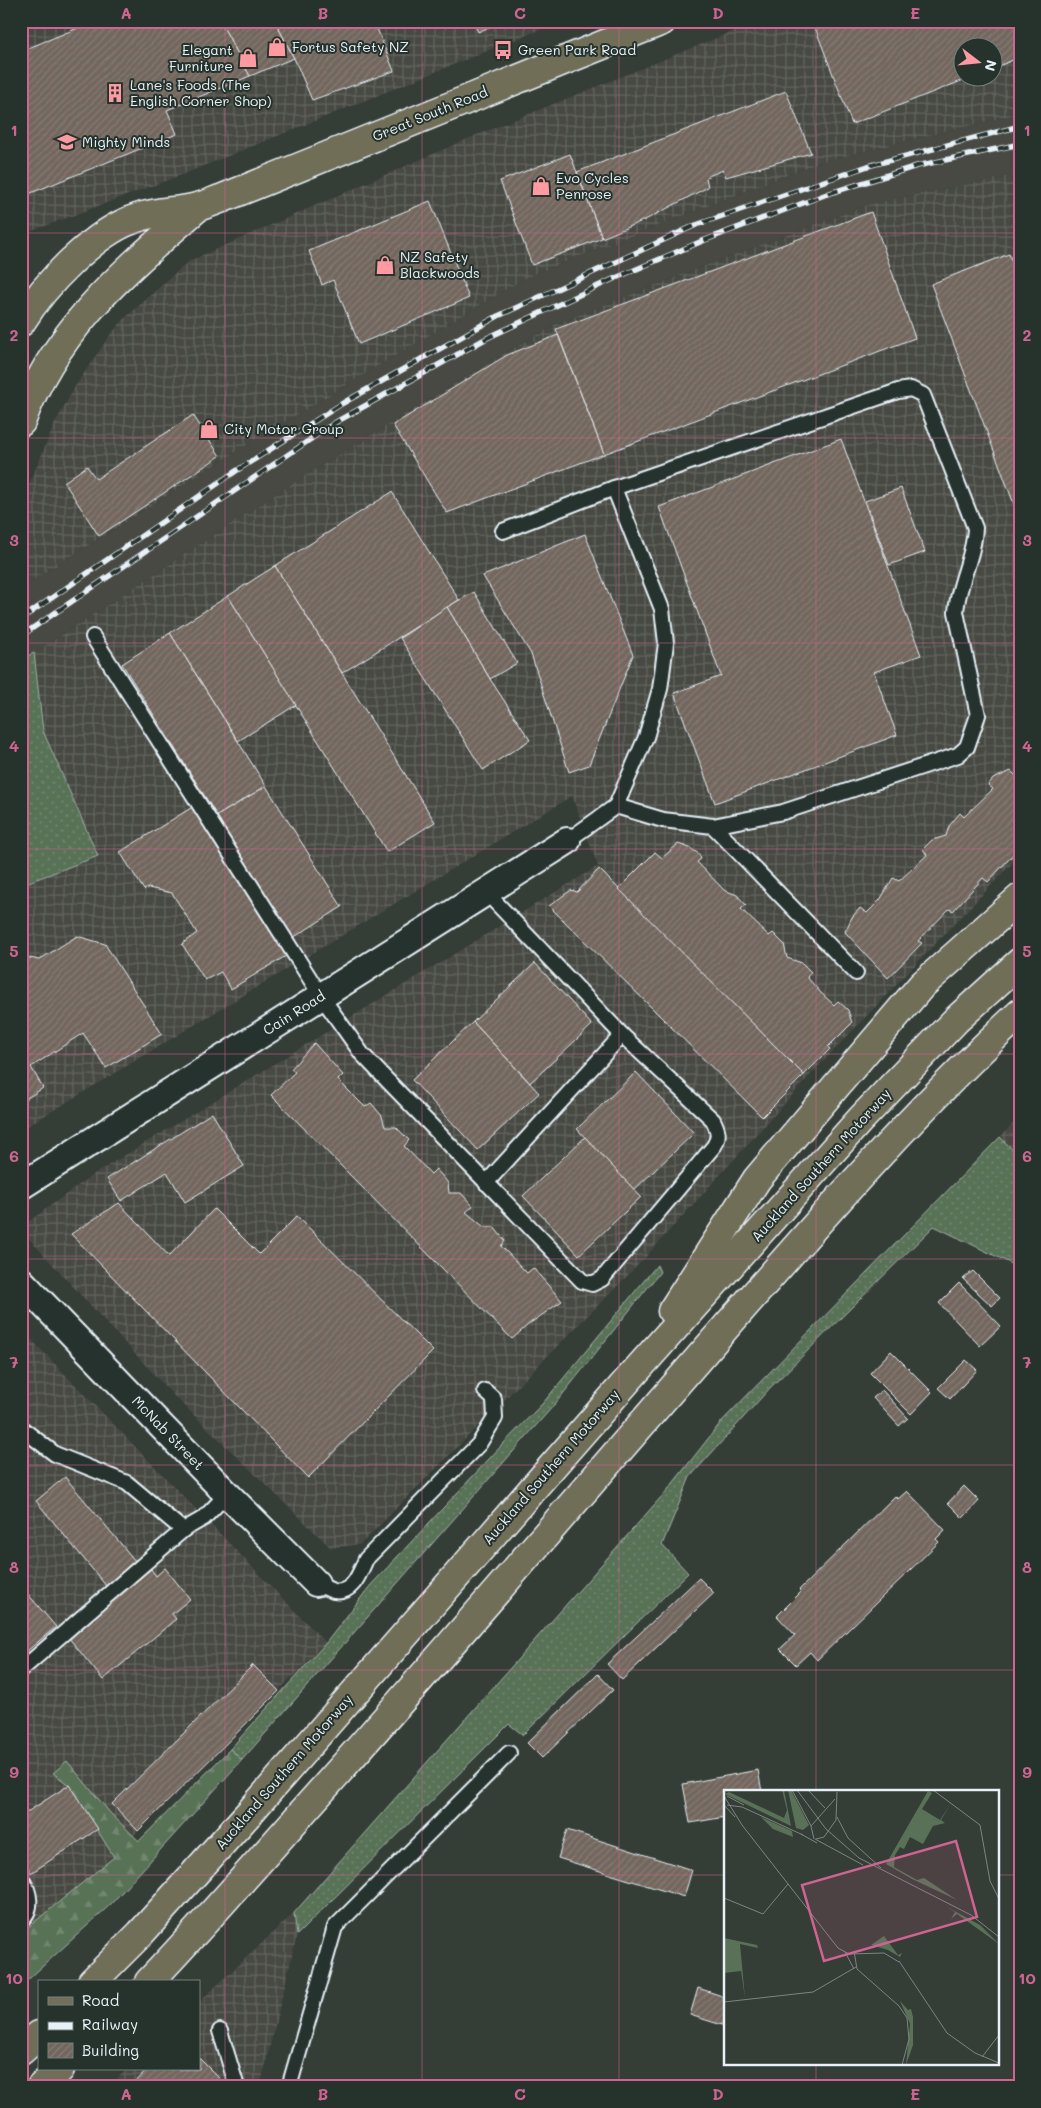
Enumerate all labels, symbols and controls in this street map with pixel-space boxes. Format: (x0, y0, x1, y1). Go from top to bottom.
text: A (120, 2, 132, 23)
text: B (318, 2, 328, 23)
text: C (514, 2, 526, 23)
text: D (712, 2, 724, 23)
text: E (910, 2, 920, 23)
shop icon: Fortus Safety NZ (266, 36, 288, 58)
place label: Fortus Safety NZ (292, 37, 409, 56)
north arrow (954, 38, 1004, 88)
bus stop icon: Green Park Road (492, 39, 514, 61)
place label: Elegant Furniture (169, 40, 233, 75)
place label: Green Park Road (518, 40, 636, 59)
shop icon: Elegant Furniture (237, 47, 259, 69)
text: N (980, 58, 1002, 73)
place label: Lane's Foods (The English Corner Shop) (130, 75, 272, 110)
building icon: Lane's Foods (The English Corner Shop) (104, 82, 126, 104)
street label: Great South Road (369, 82, 490, 145)
text: 1 (10, 119, 18, 140)
text: 1 (1023, 119, 1031, 140)
school or university icon: Mighty Minds (56, 131, 78, 153)
place label: Mighty Minds (82, 132, 170, 151)
place label: Evo Cycles Penrose (556, 168, 629, 203)
shop icon: Evo Cycles Penrose (530, 175, 552, 197)
place label: NZ Safety Blackwoods (400, 247, 480, 282)
shop icon: NZ Safety Blackwoods (374, 254, 396, 276)
text: 2 (10, 324, 19, 345)
text: 2 (1023, 324, 1032, 345)
shop icon: City Motor Group (198, 418, 220, 440)
place label: City Motor Group (224, 419, 344, 438)
text: 3 (9, 529, 19, 550)
text: 3 (1022, 529, 1032, 550)
text: 4 (9, 735, 19, 756)
text: 4 (1022, 735, 1032, 756)
text: 5 (9, 940, 19, 961)
text: 5 (1022, 940, 1032, 961)
street label: Cain Road (259, 986, 329, 1039)
street label: Auckland Southern Motorway (747, 1084, 895, 1245)
text: 6 (9, 1145, 19, 1166)
text: 6 (1022, 1145, 1032, 1166)
text: 7 (10, 1351, 19, 1372)
text: 7 (1023, 1351, 1032, 1372)
street label: Auckland Southern Motorway (478, 1385, 623, 1548)
street label: McNab Street (128, 1391, 209, 1474)
text: 8 (9, 1556, 19, 1577)
text: 8 (1022, 1556, 1032, 1577)
street label: Auckland Southern Motorway (211, 1690, 356, 1853)
text: 9 (9, 1761, 19, 1782)
text: 9 (1022, 1761, 1032, 1782)
inset map (724, 1790, 998, 2066)
text: 10 (5, 1967, 23, 1988)
text: 10 (1018, 1967, 1036, 1988)
legend (38, 1980, 200, 2070)
text: Road (82, 1990, 119, 2010)
text: Railway (82, 2014, 138, 2034)
text: Building (82, 2040, 139, 2060)
text: A (120, 2083, 132, 2104)
text: B (318, 2083, 328, 2104)
text: C (514, 2083, 526, 2104)
text: D (712, 2083, 724, 2104)
text: E (910, 2083, 920, 2104)

